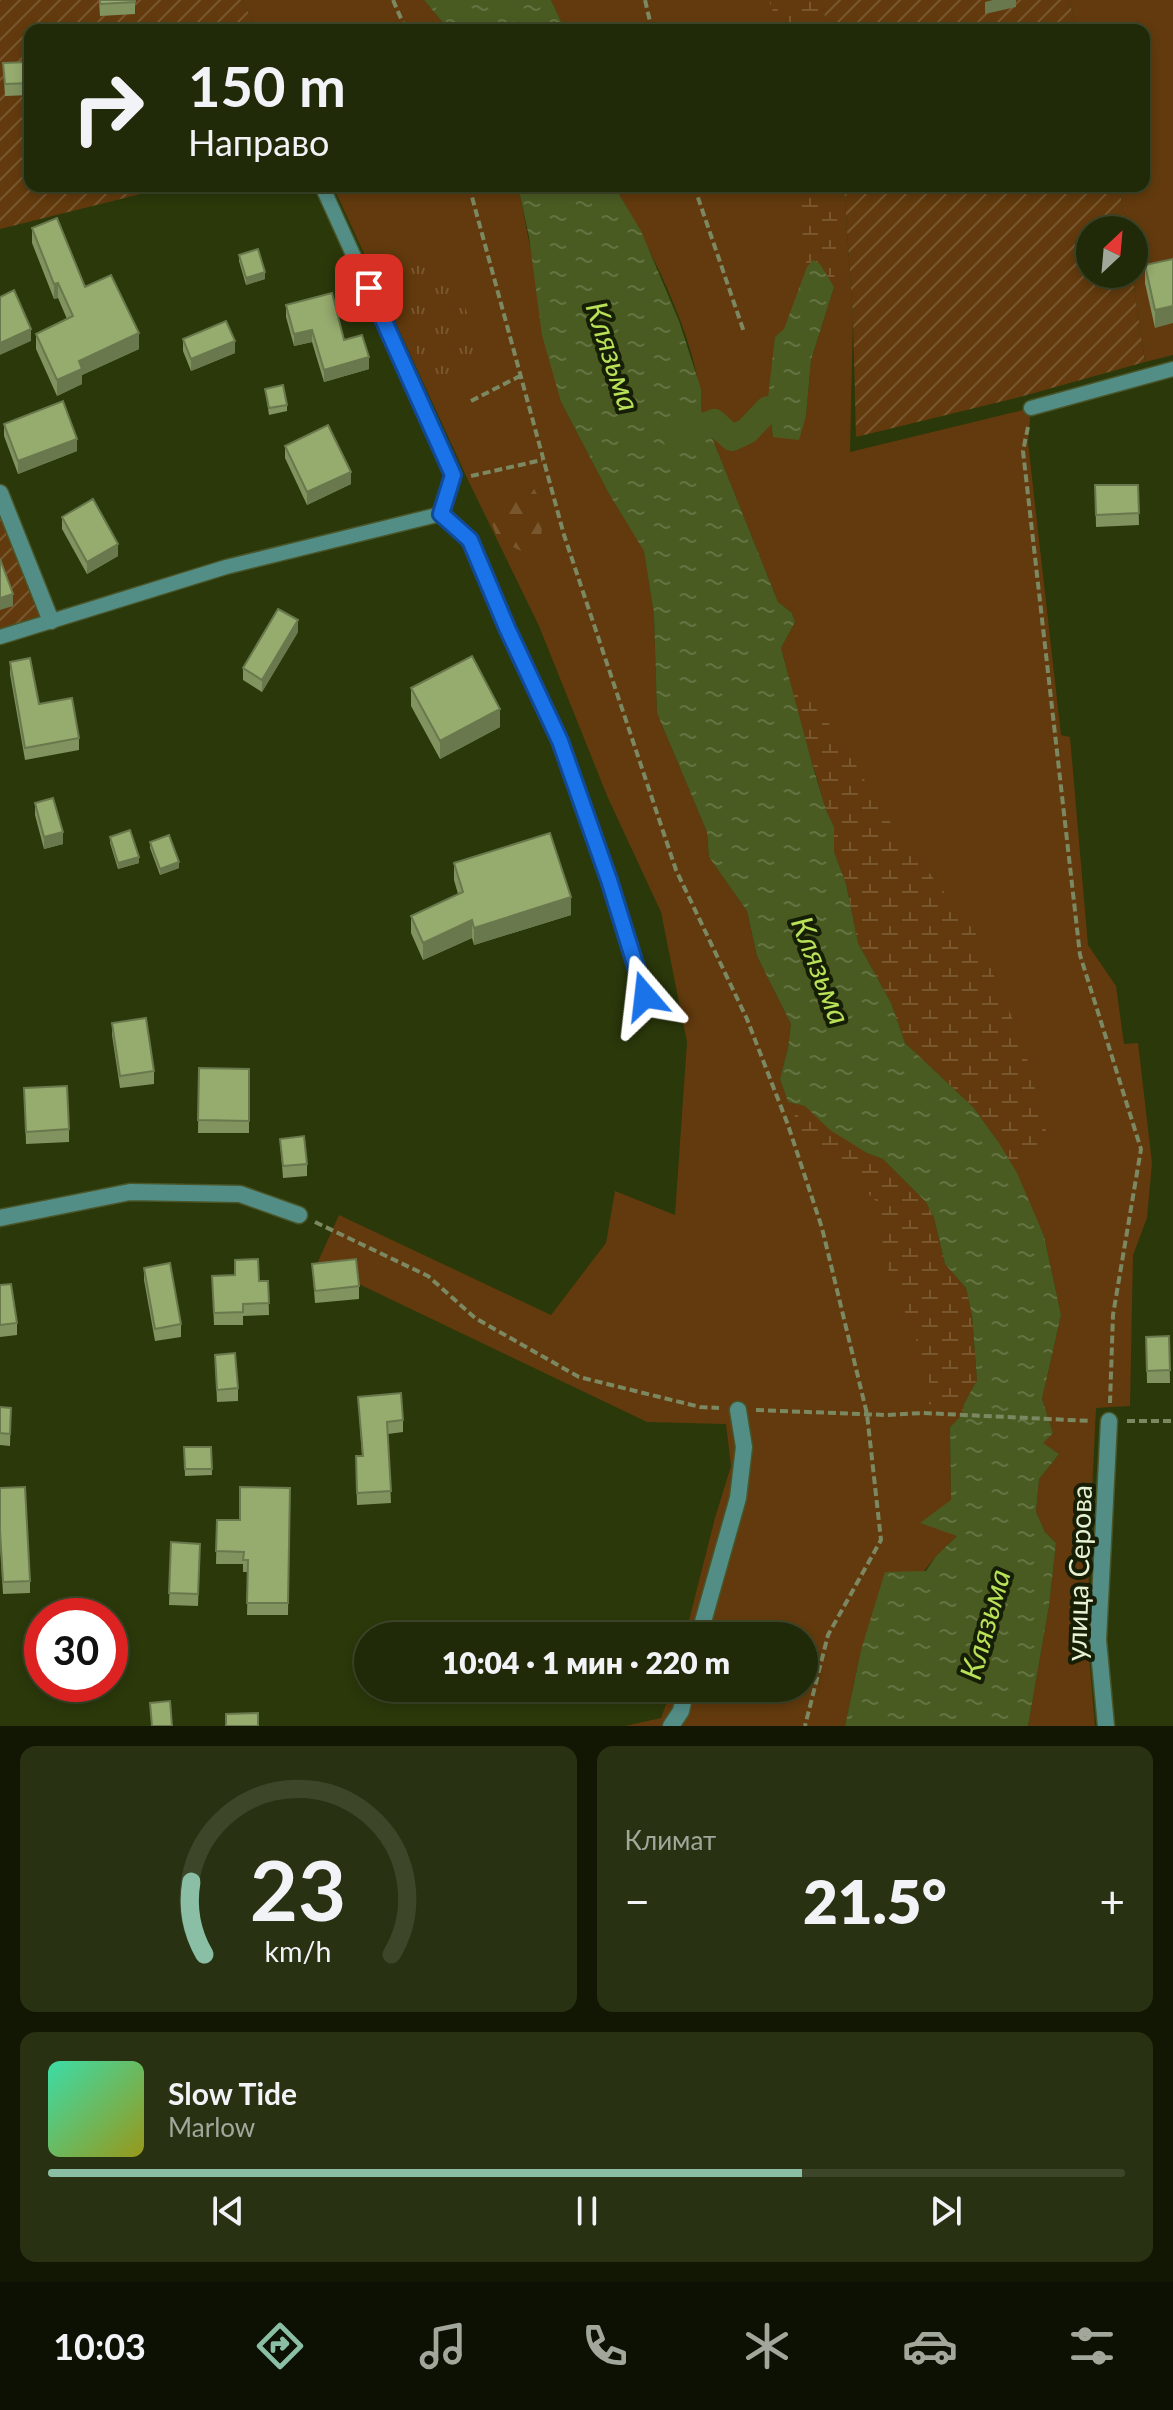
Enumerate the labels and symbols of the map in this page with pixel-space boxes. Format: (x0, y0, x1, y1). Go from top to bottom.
north arrow (1076, 216, 1148, 288)
pin (335, 254, 403, 322)
water label: Клязьма (579, 297, 649, 415)
water label: Клязьма (785, 911, 859, 1029)
position arrow (603, 954, 687, 1038)
street label: улица Серова (1058, 1484, 1098, 1662)
water label: Клязьма (951, 1565, 1017, 1683)
speed limit sign: 30 (24, 1598, 128, 1702)

